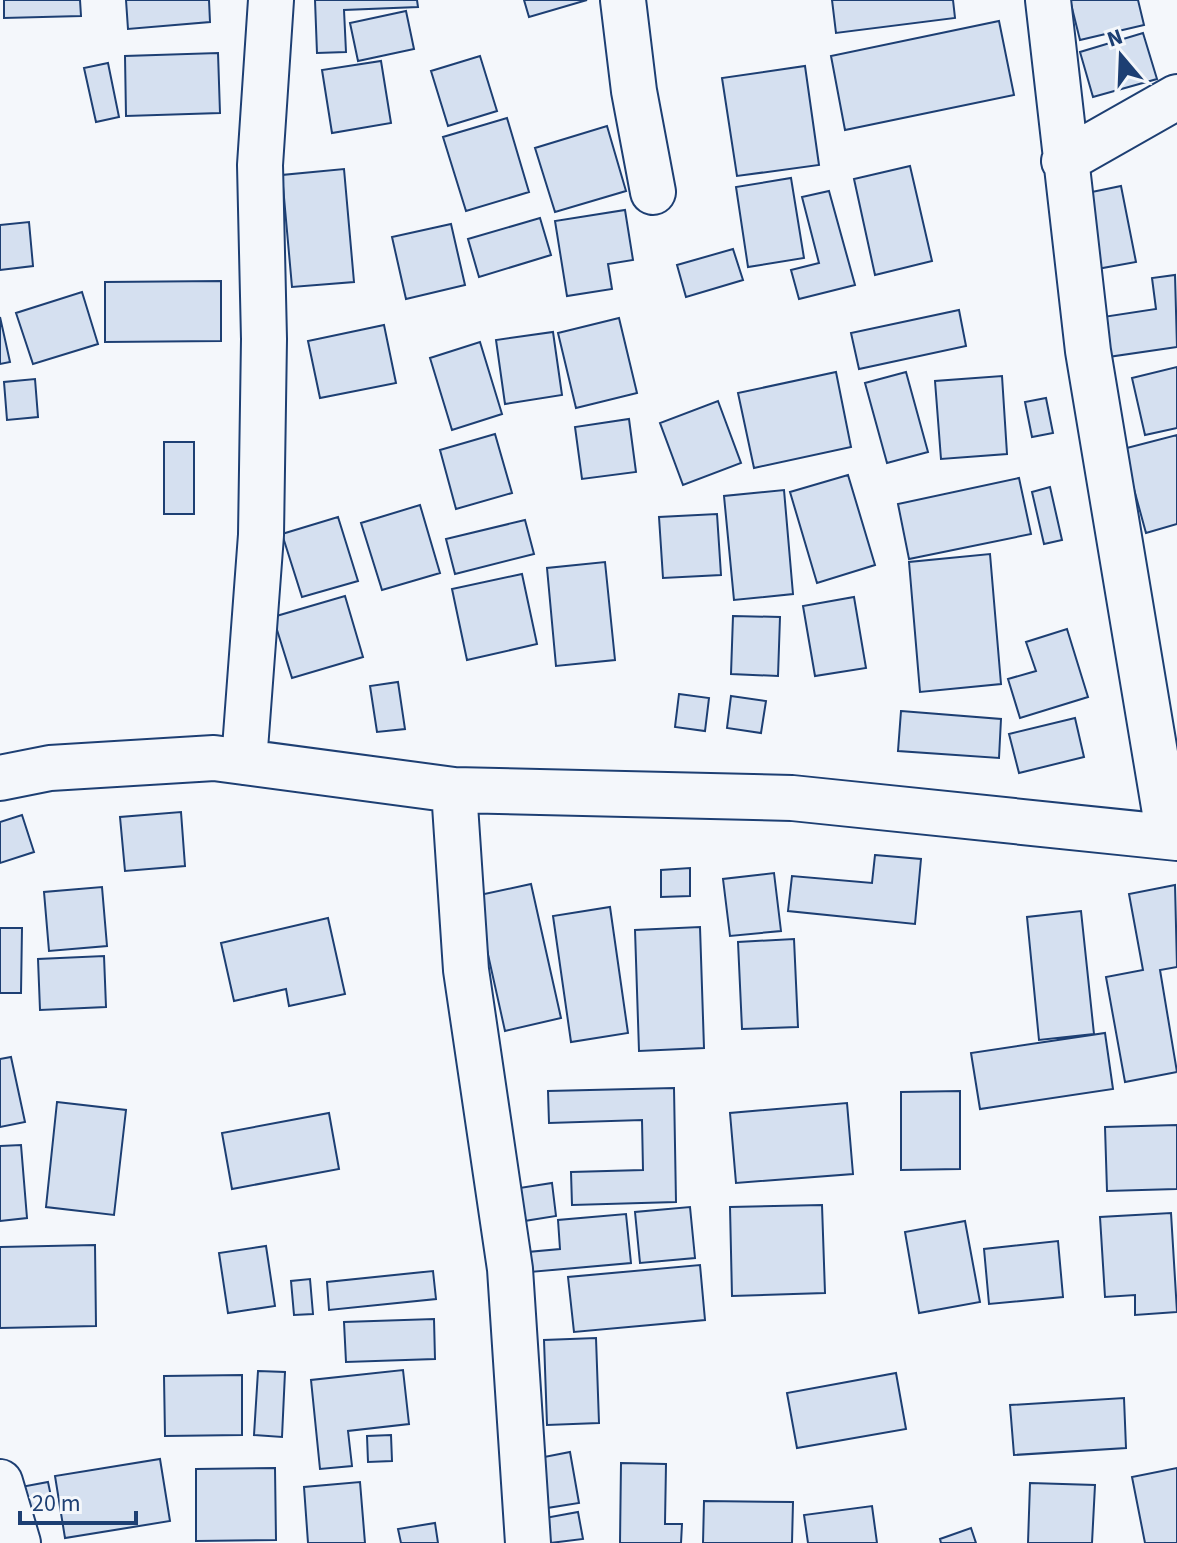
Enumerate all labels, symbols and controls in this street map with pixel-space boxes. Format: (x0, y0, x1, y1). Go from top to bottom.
north arrow (1081, 16, 1161, 96)
text: N (1103, 21, 1127, 56)
scale bar (20, 1475, 136, 1525)
text: 20 m (32, 1486, 81, 1521)

